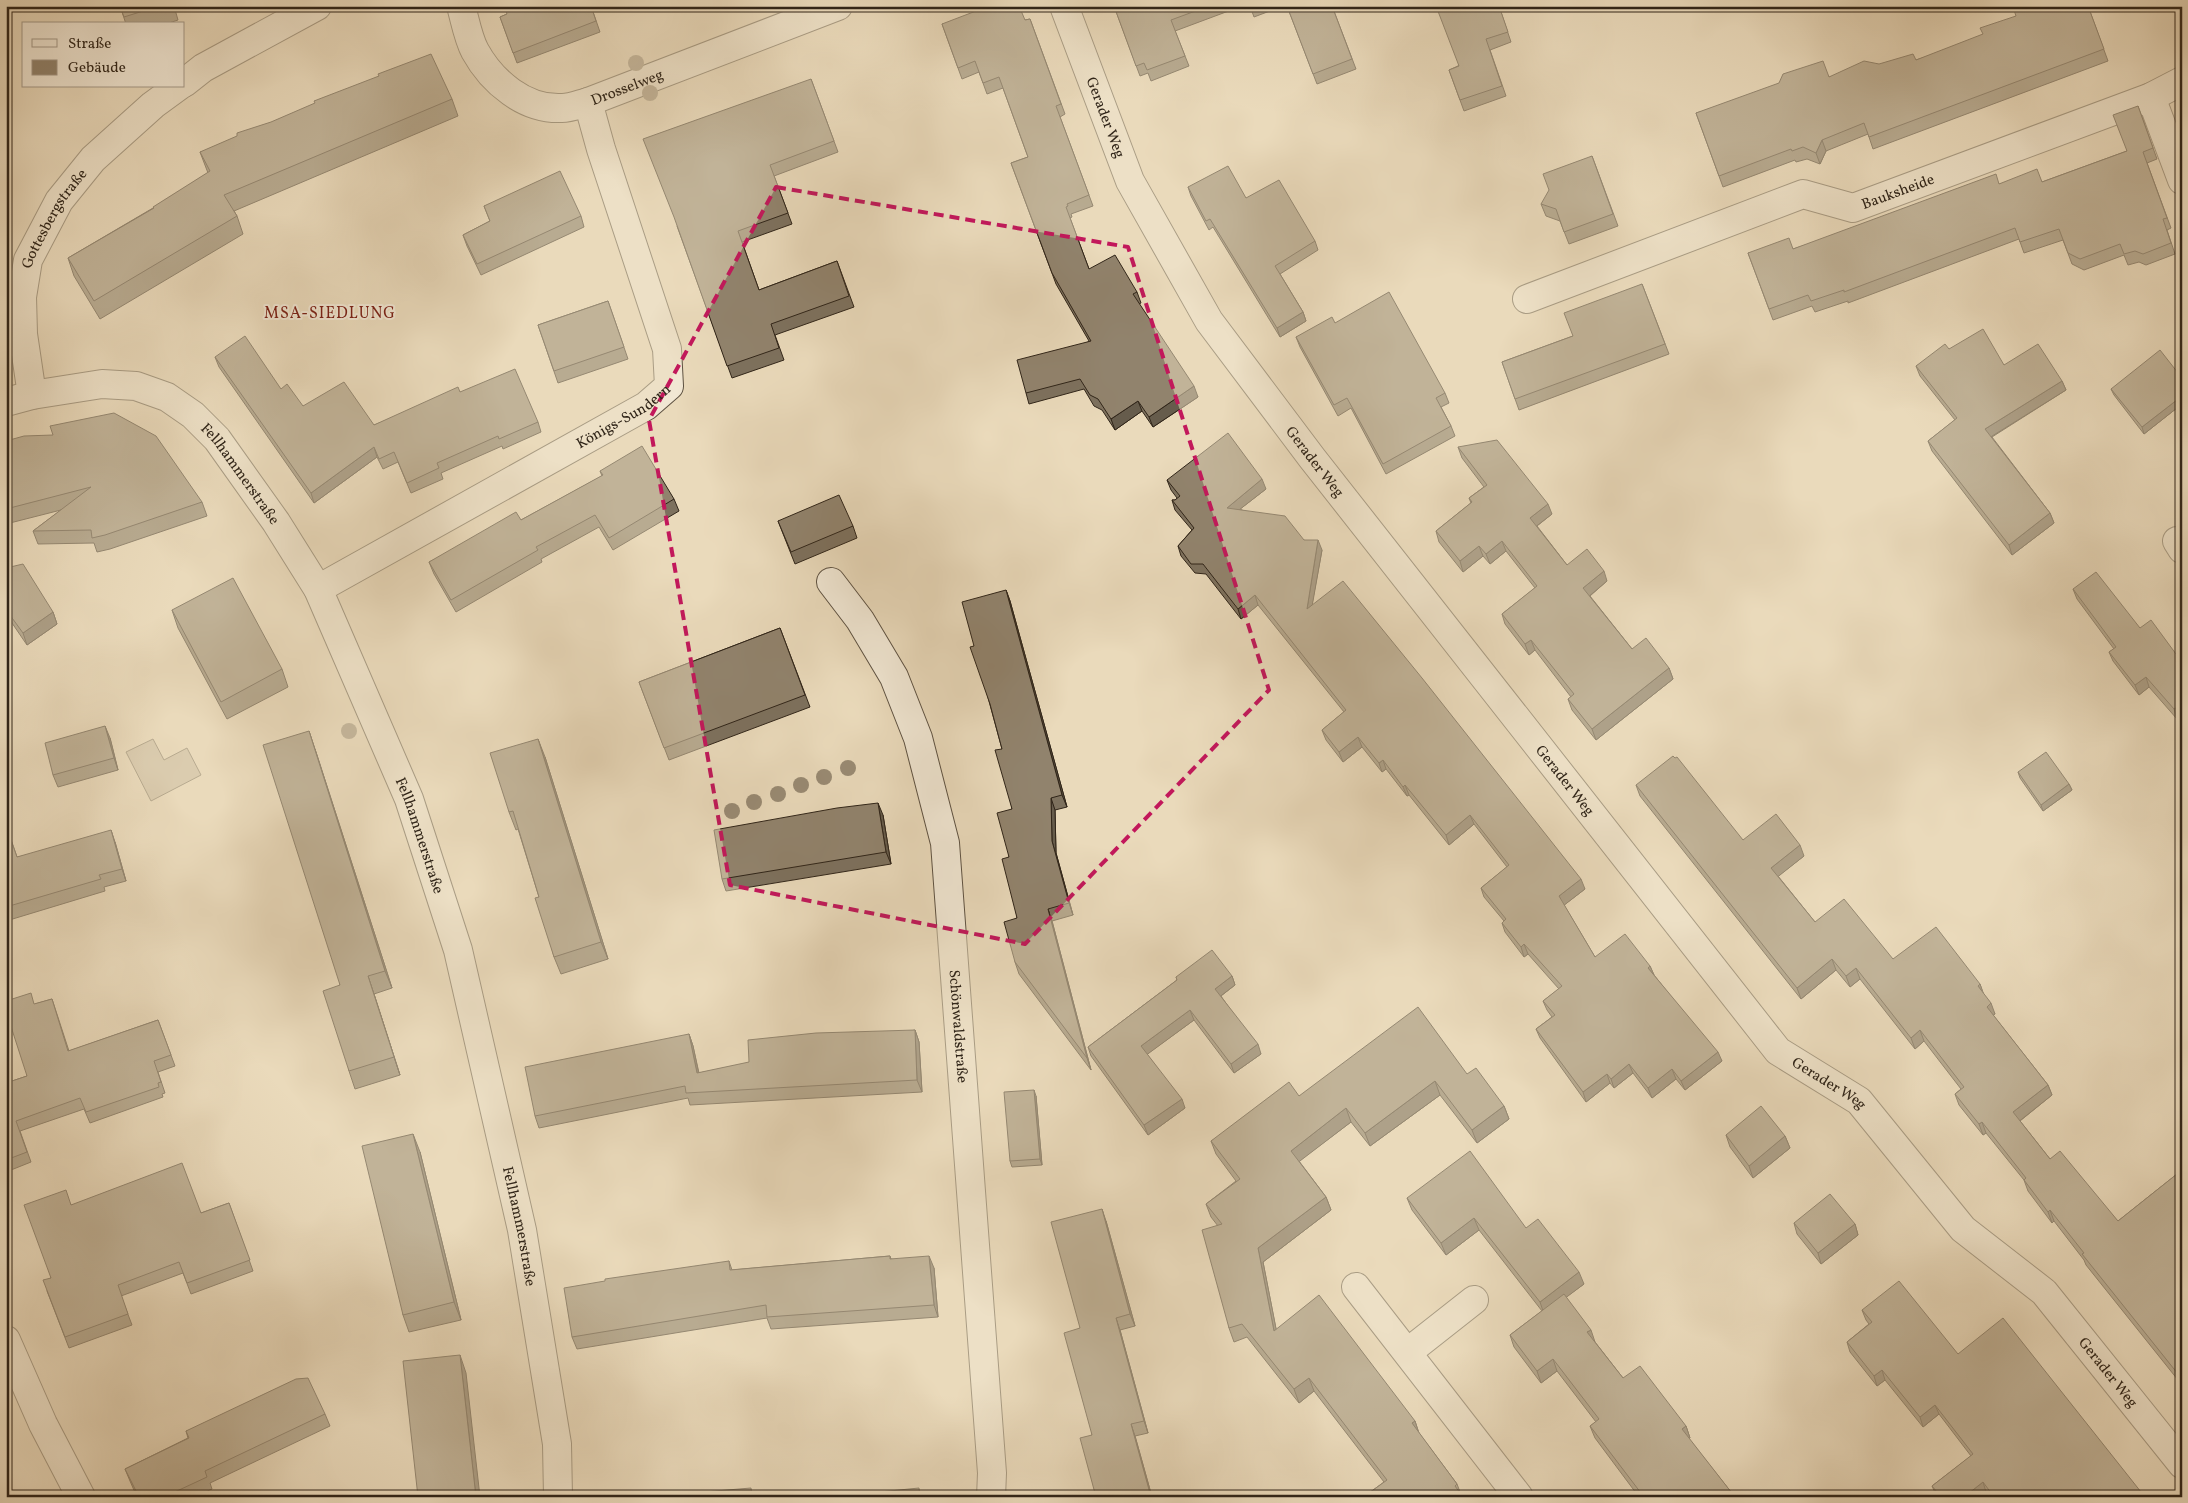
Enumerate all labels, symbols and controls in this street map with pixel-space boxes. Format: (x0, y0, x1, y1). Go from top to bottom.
legend (22, 22, 185, 88)
text: Straße (68, 34, 111, 55)
text: Gebäude (68, 58, 126, 79)
street label: Drosselweg (588, 65, 667, 112)
street label: Gerader Weg (1080, 74, 1130, 162)
street label: Gottesbergstraße (18, 165, 93, 270)
street label: Bauksheide (1859, 170, 1938, 216)
district label: MSA-SIEDLUNG (264, 303, 396, 325)
street label: Königs-Sundern (573, 380, 676, 455)
street label: Fellhammerstraße (195, 419, 284, 530)
street label: Gerader Weg (1280, 422, 1349, 503)
street label: Gerader Weg (1530, 741, 1599, 821)
street label: Fellhammerstraße (389, 774, 448, 897)
street label: Schönwaldstraße (942, 969, 972, 1084)
street label: Gerader Weg (1787, 1053, 1871, 1115)
street label: Fellhammerstraße (496, 1165, 540, 1288)
street label: Gerader Weg (2072, 1333, 2142, 1413)

